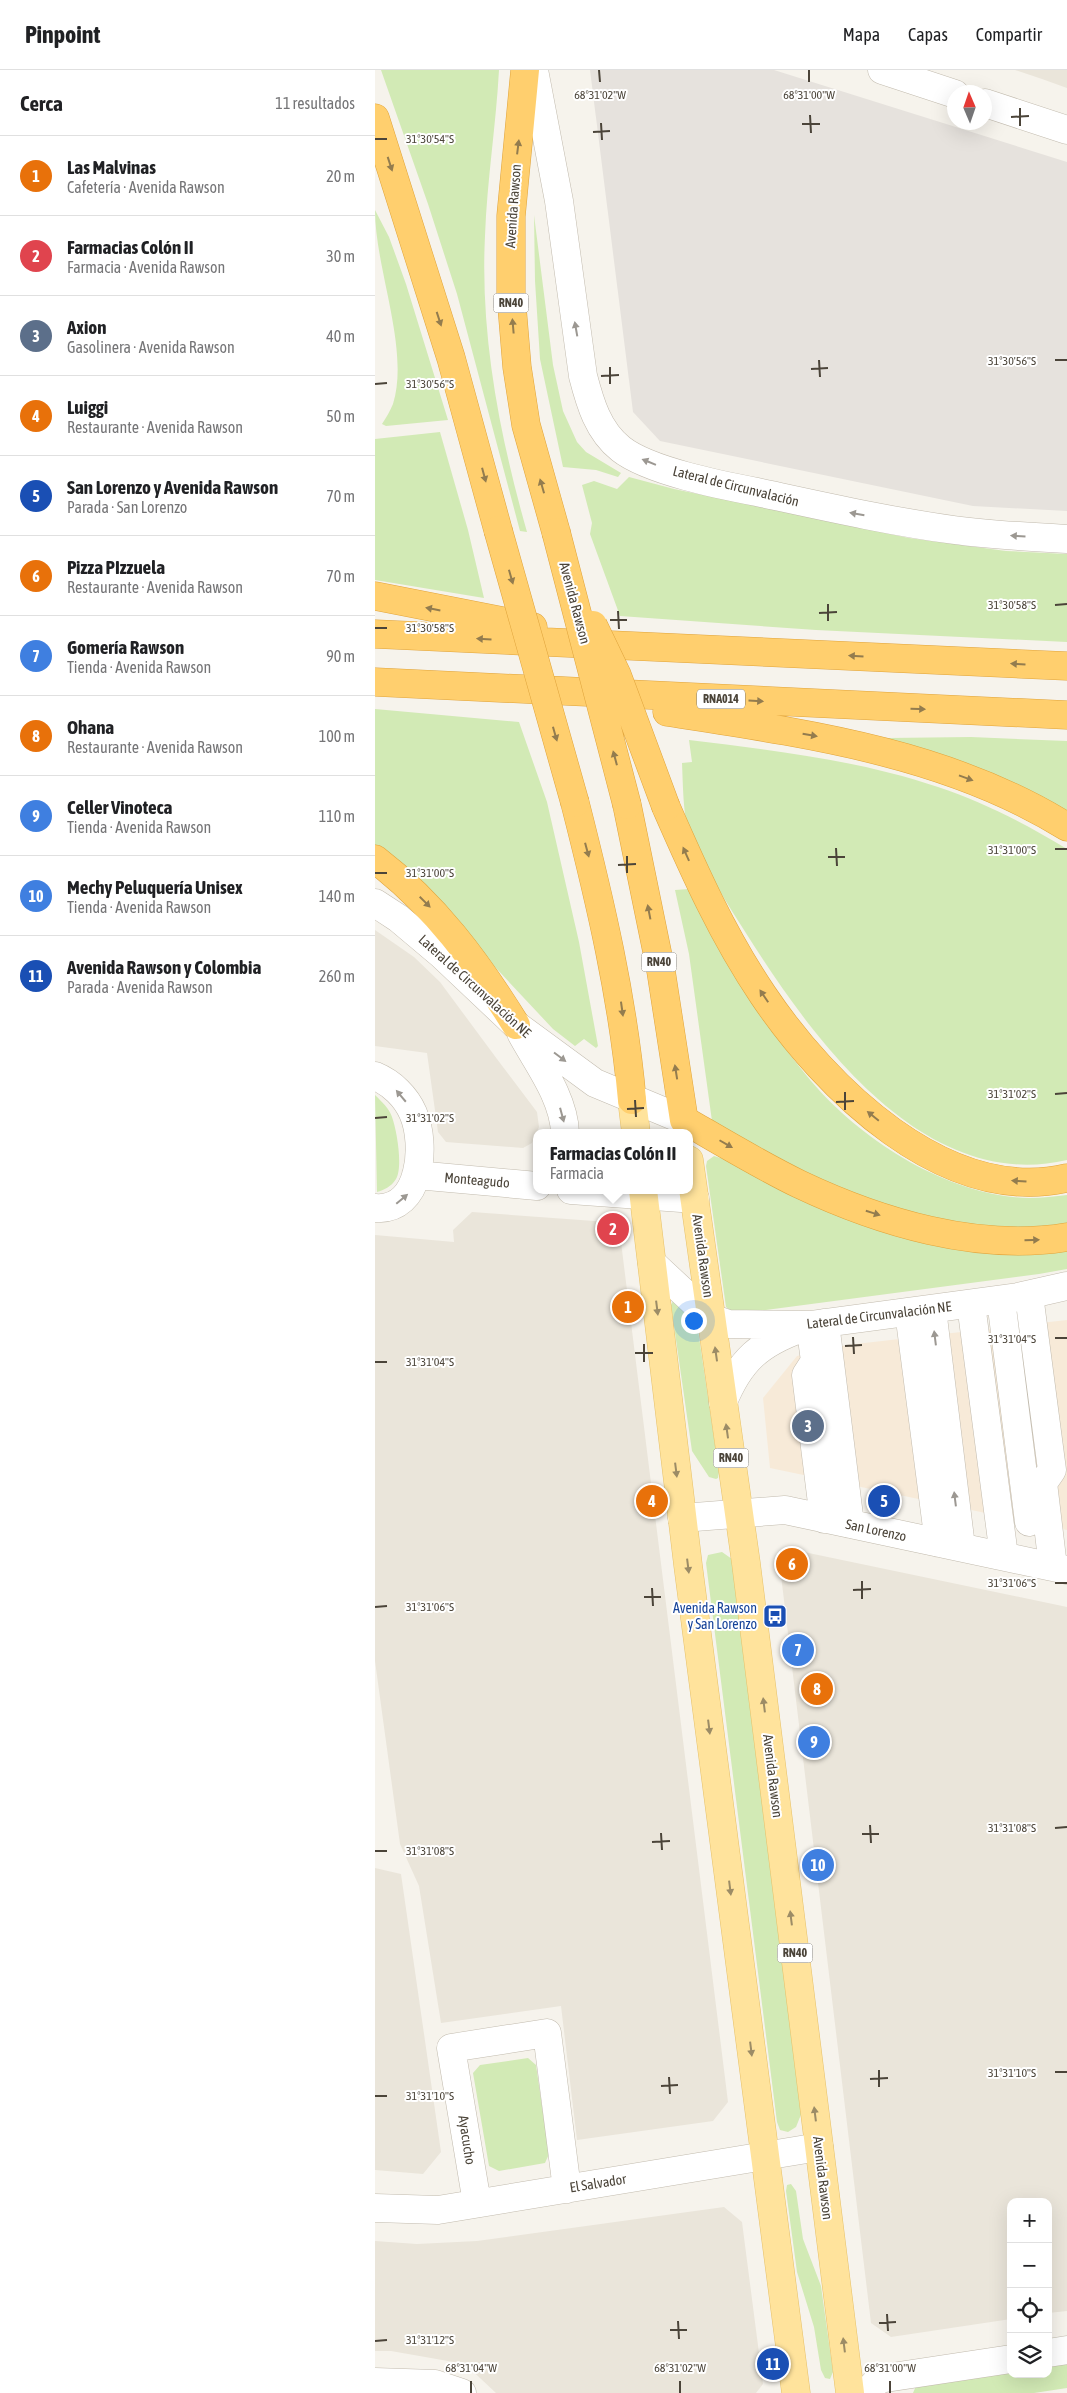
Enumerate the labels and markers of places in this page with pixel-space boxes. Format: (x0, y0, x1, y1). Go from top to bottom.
pin: 2 (597, 1210, 629, 1248)
pin: 1 (612, 1288, 644, 1326)
pin: 3 (792, 1407, 824, 1445)
pin: 4 (636, 1482, 668, 1520)
pin: 5 (868, 1482, 900, 1520)
pin: 6 (776, 1545, 808, 1583)
place label: Avenida Rawson y San Lorenzo (673, 1600, 757, 1632)
bus stop icon: Avenida Rawson y San Lorenzo (762, 1603, 788, 1629)
pin: 7 (782, 1631, 814, 1669)
pin: 8 (801, 1670, 833, 1708)
pin: 9 (798, 1723, 830, 1761)
pin: 10 (802, 1846, 834, 1884)
pin: 11 (757, 2345, 789, 2383)

